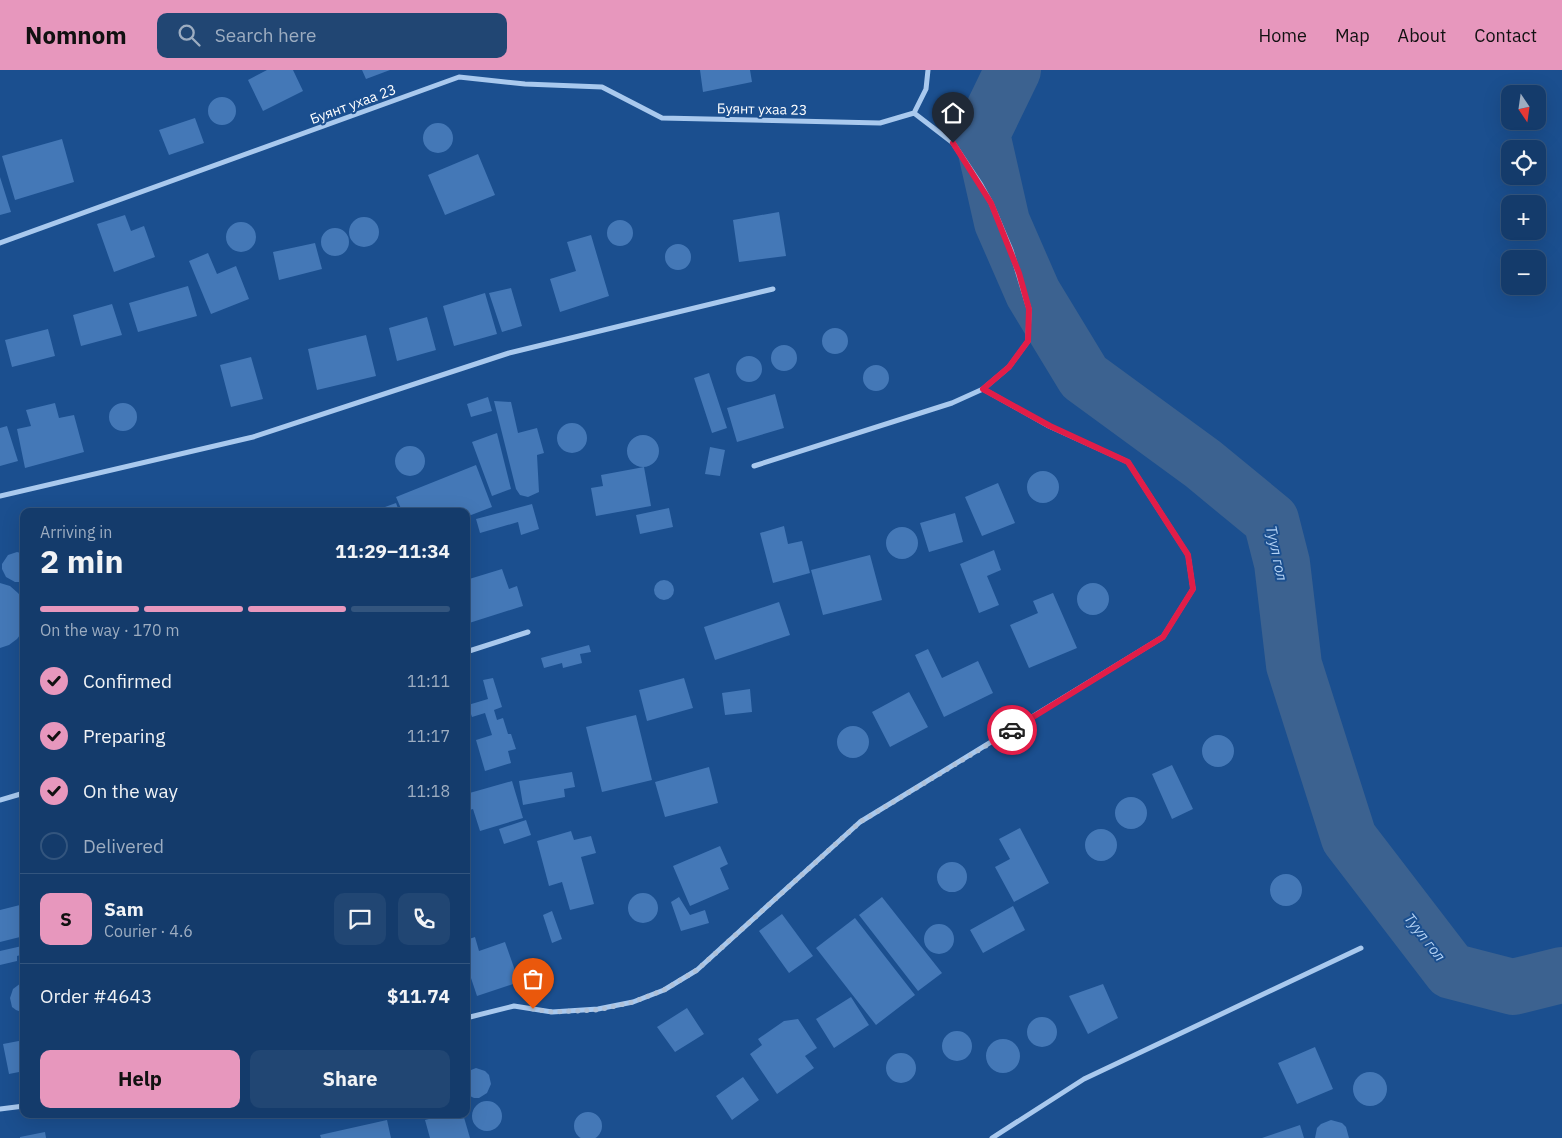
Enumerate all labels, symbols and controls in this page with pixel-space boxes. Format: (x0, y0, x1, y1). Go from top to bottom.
search box (157, 13, 507, 58)
text: Nomnom (25, 19, 127, 51)
icon: search (175, 21, 203, 49)
text: Search here (215, 23, 317, 47)
text: Home (1259, 24, 1307, 47)
text: Map (1335, 24, 1370, 47)
text: About (1398, 24, 1446, 47)
text: Contact (1474, 24, 1537, 47)
street label: Буянт ухаа 23 (307, 80, 399, 128)
north arrow (1501, 85, 1546, 130)
map controls (1501, 85, 1546, 295)
pin (932, 92, 974, 143)
street label: Буянт ухаа 23 (717, 99, 807, 119)
icon: home (939, 99, 967, 127)
button: locate (1501, 140, 1546, 185)
button: + (1501, 195, 1546, 240)
button: − (1501, 250, 1546, 295)
text: Arriving in (40, 522, 112, 542)
water label: Туул гол (1262, 524, 1292, 582)
text: 11:29–11:34 (335, 539, 450, 563)
text: 2 min (40, 540, 124, 582)
text: On the way · 170 m (40, 620, 179, 640)
icon: check (40, 667, 68, 695)
text: Confirmed (83, 669, 172, 693)
text: 11:11 (407, 671, 450, 691)
courier (987, 705, 1037, 755)
icon: car (998, 716, 1026, 744)
icon: check (40, 722, 68, 750)
text: Preparing (83, 724, 165, 748)
text: 11:17 (407, 726, 450, 746)
icon: check (40, 777, 68, 805)
text: On the way (83, 779, 178, 803)
text: 11:18 (407, 781, 450, 801)
text: Delivered (83, 834, 164, 858)
button: chat (334, 893, 386, 945)
button: phone (398, 893, 450, 945)
text: Sam (104, 897, 144, 921)
text: S (60, 907, 72, 931)
water label: Туул гол (1400, 909, 1450, 965)
text: Courier · 4.6 (104, 921, 193, 941)
pin (512, 958, 554, 1009)
icon: bag (519, 965, 547, 993)
text: Order #4643 (40, 984, 152, 1008)
text: $11.74 (387, 984, 450, 1008)
button: Help (40, 1050, 240, 1108)
button: Share (250, 1050, 450, 1108)

